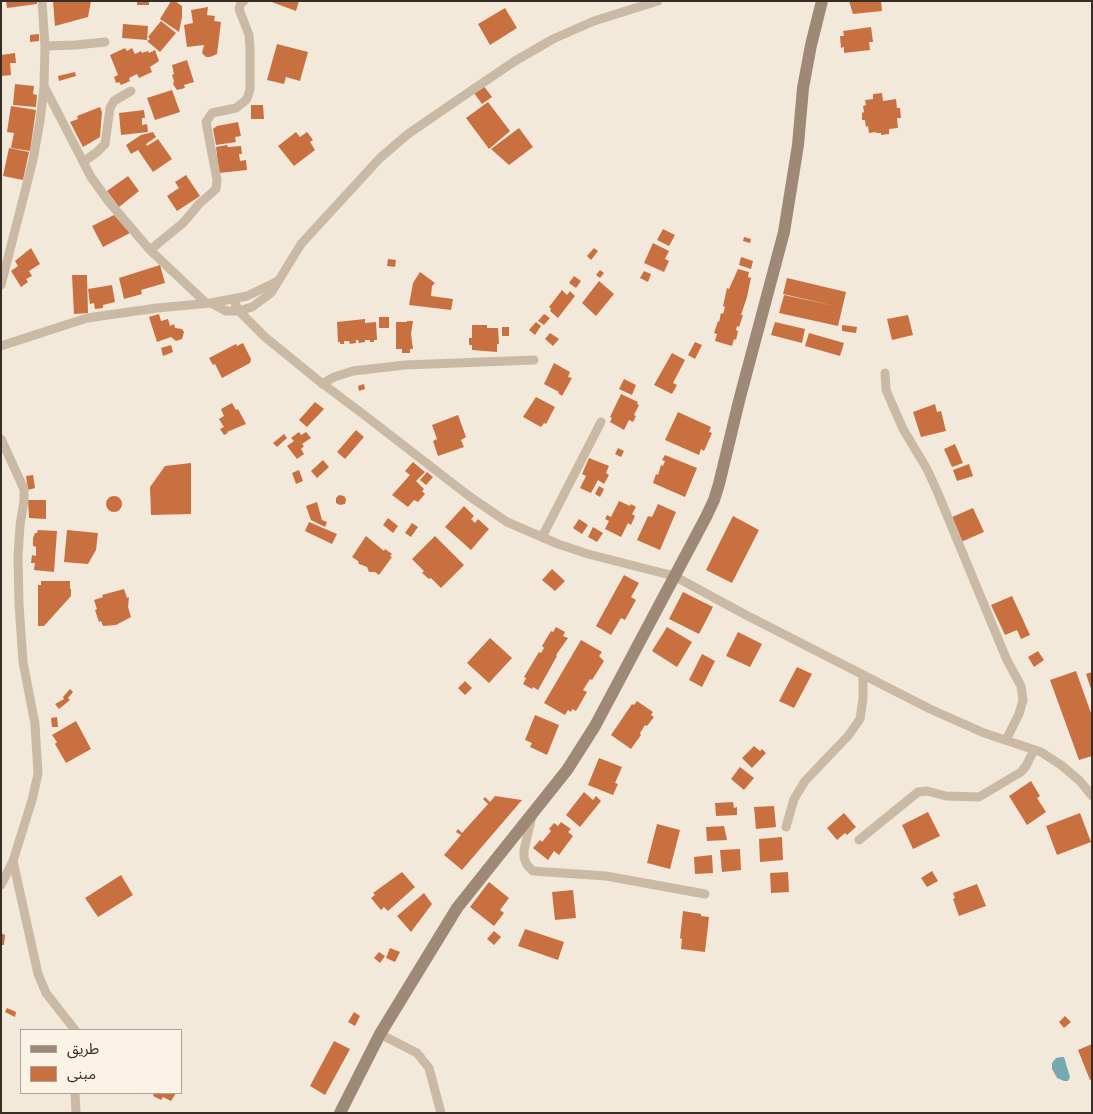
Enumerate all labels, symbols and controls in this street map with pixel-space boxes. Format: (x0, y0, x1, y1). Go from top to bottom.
legend (20, 1029, 182, 1094)
text: طريق (67, 1038, 99, 1059)
text: مبنى (67, 1063, 96, 1084)

